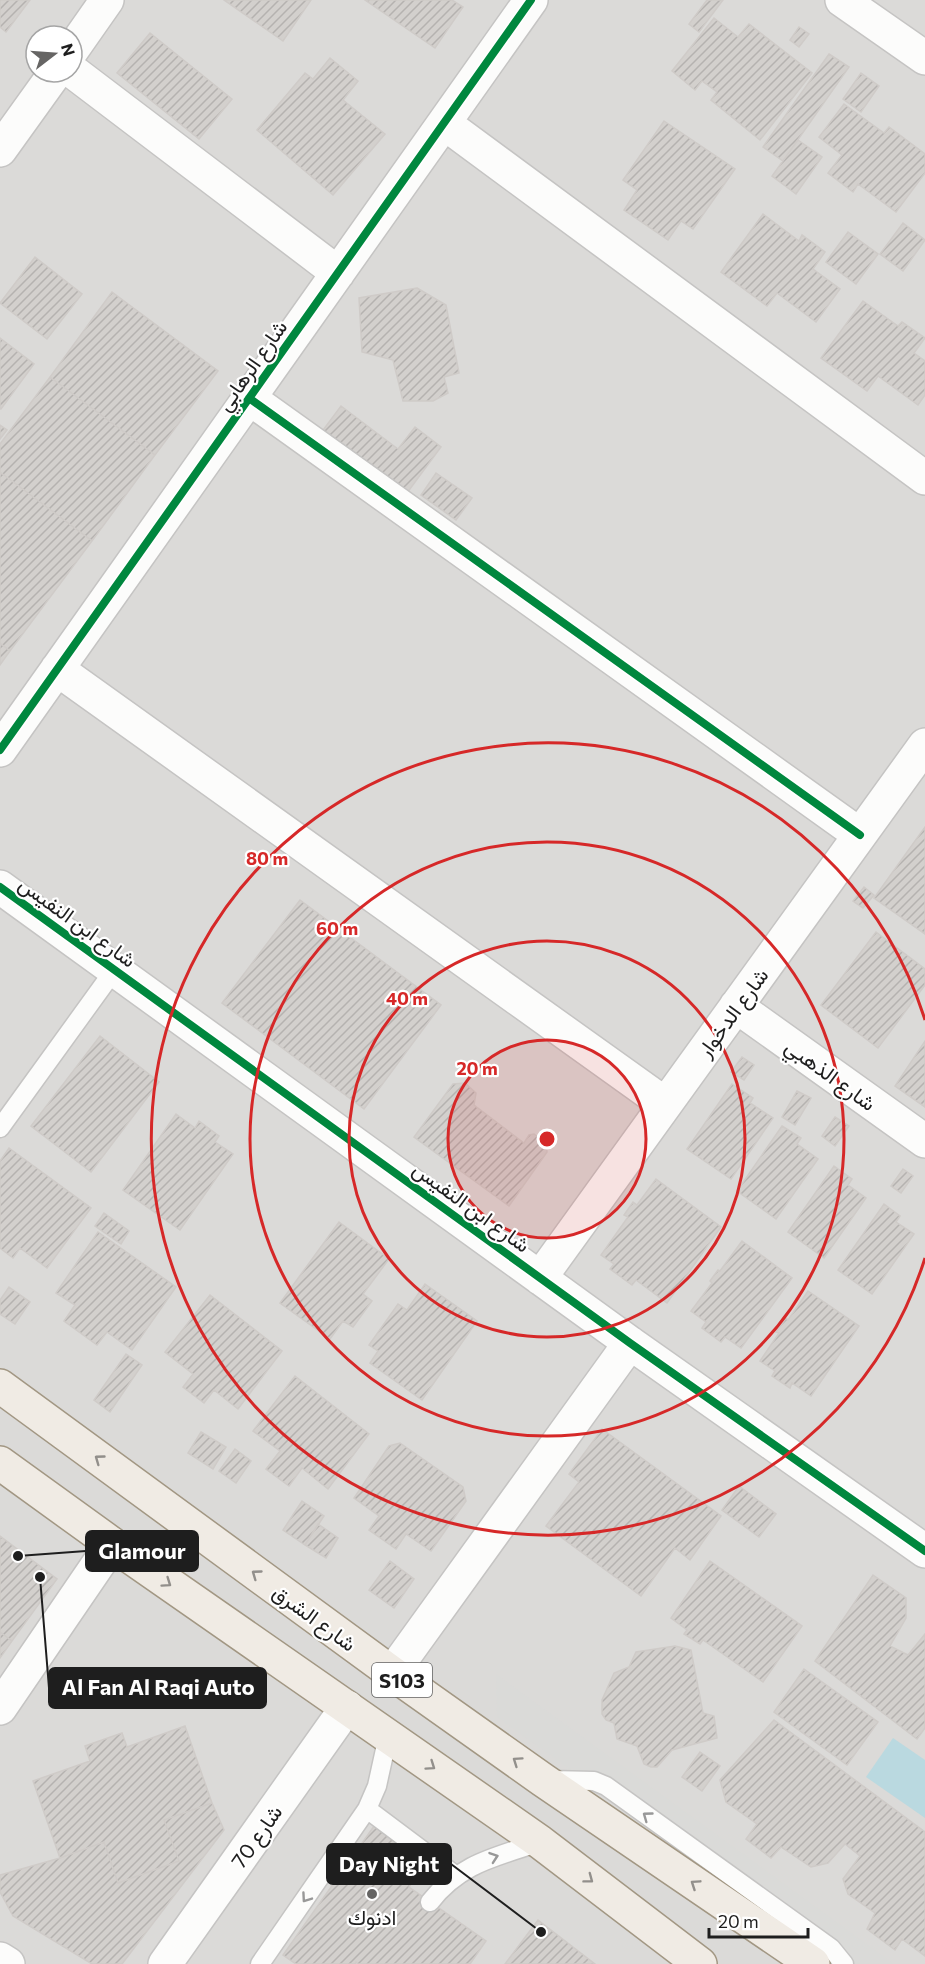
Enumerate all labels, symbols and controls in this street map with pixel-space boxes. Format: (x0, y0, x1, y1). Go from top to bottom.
north arrow (24, 24, 84, 84)
text: N (58, 41, 80, 58)
street label: شارع الرهابي (210, 315, 296, 419)
text: 80 m (246, 847, 288, 869)
street label: شارع ابن النفيس (13, 870, 141, 974)
text: 60 m (316, 917, 358, 939)
street label: شارع الدخوار (691, 963, 775, 1064)
text: 40 m (386, 987, 428, 1009)
street label: شارع الذهبي (777, 1033, 881, 1120)
text: 20 m (456, 1057, 498, 1079)
centre of rings (537, 1129, 557, 1149)
street label: شارع ابن النفيس (407, 1155, 535, 1259)
one-way arrow (95, 1455, 106, 1466)
callout: Glamour (86, 1531, 198, 1571)
text: Glamour (98, 1537, 186, 1564)
one-way arrow (252, 1570, 263, 1581)
one-way arrow (161, 1576, 172, 1587)
street label: شارع الشرق (267, 1578, 362, 1658)
road number: S103 (372, 1663, 432, 1697)
callout: Al Fan Al Raqi Auto (49, 1668, 266, 1708)
text: Al Fan Al Raqi Auto (61, 1673, 255, 1700)
one-way arrow (512, 1757, 523, 1768)
one-way arrow (424, 1759, 435, 1770)
street label: شارع 70 (225, 1800, 289, 1874)
one-way arrow (642, 1812, 653, 1823)
callout: Day Night (327, 1844, 451, 1884)
text: Day Night (339, 1850, 439, 1877)
one-way arrow (488, 1852, 499, 1865)
one-way arrow (583, 1872, 594, 1883)
one-way arrow (691, 1880, 702, 1891)
marker: ادنوك (365, 1887, 379, 1901)
one-way arrow (302, 1891, 313, 1902)
scale bar (709, 1901, 808, 1939)
place label: ادنوك (348, 1904, 396, 1931)
text: 20 m (718, 1910, 759, 1932)

